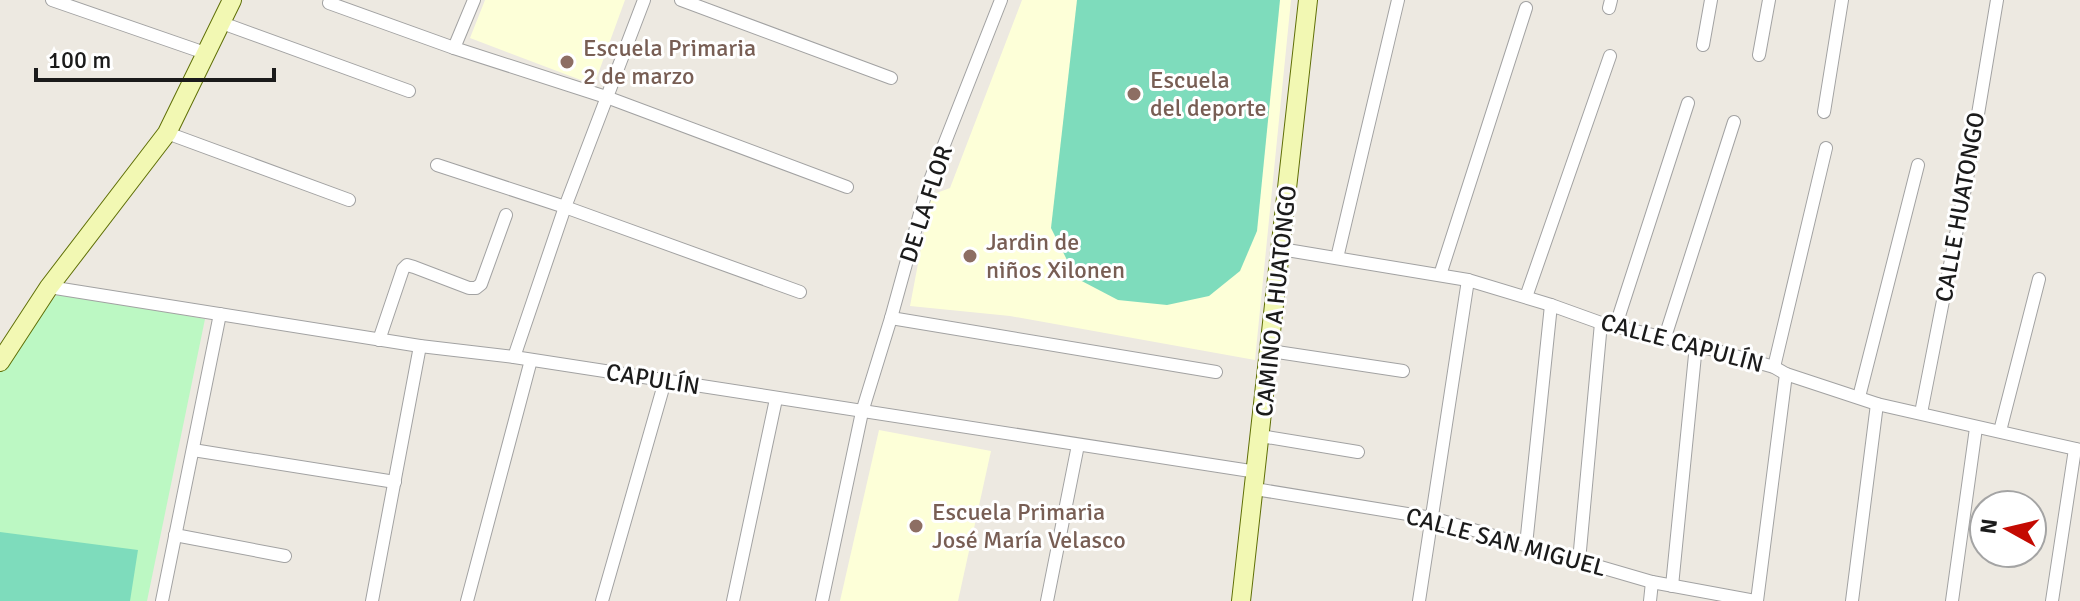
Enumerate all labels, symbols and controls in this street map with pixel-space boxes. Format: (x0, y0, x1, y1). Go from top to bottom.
scale bar (36, 32, 274, 82)
place label: Escuela Primaria 2 de marzo (583, 33, 756, 91)
text: 100 m (48, 45, 111, 75)
marker: Escuela Primaria 2 de marzo (558, 53, 576, 71)
place label: Escuela del deporte (1150, 65, 1267, 123)
marker: Escuela del deporte (1125, 85, 1143, 103)
street label: CALLE HUATONGO (1929, 110, 1991, 304)
street label: DE LA FLOR (893, 142, 959, 266)
street label: CAMINO A HUATONGO (1249, 184, 1303, 418)
place label: Jardin de niños Xilonen (986, 227, 1125, 285)
marker: Jardin de niños Xilonen (961, 247, 979, 265)
street label: CALLE CAPULÍN (1597, 307, 1767, 379)
street label: CAPULÍN (604, 357, 702, 401)
north arrow (1968, 489, 2048, 569)
place label: Escuela Primaria José María Velasco (932, 497, 1126, 555)
street label: CALLE SAN MIGUEL (1403, 501, 1609, 583)
marker: Escuela Primaria José María Velasco (907, 517, 925, 535)
text: N (1974, 517, 2003, 536)

